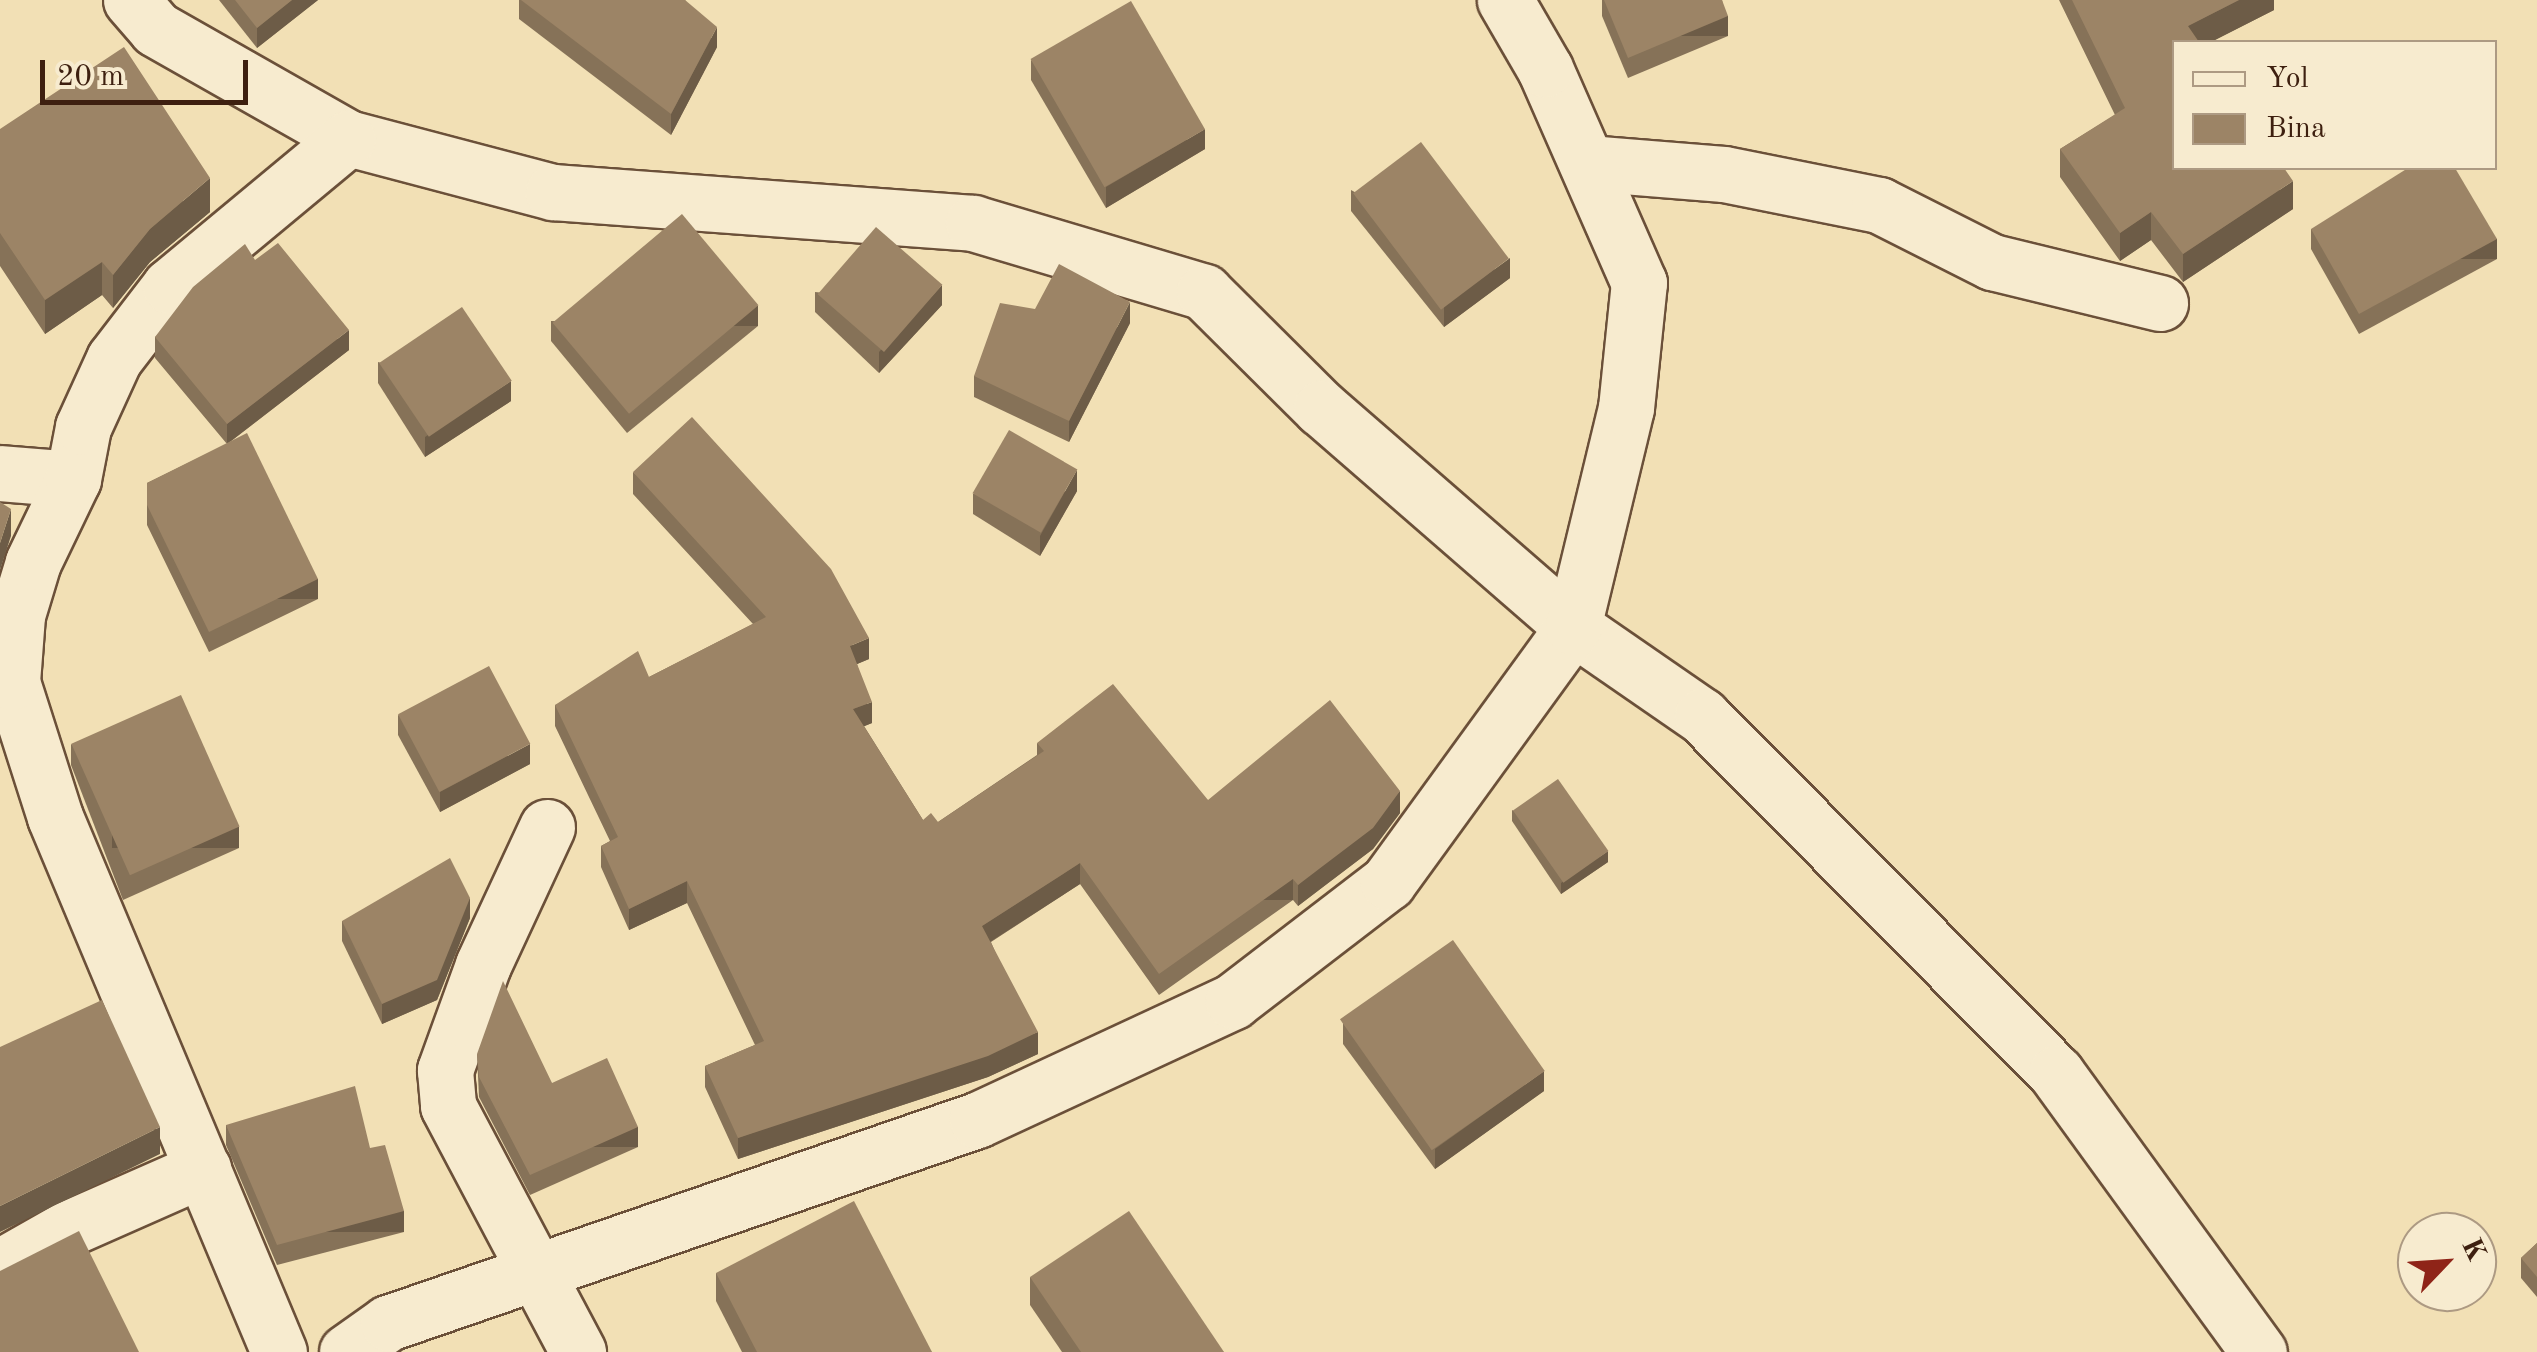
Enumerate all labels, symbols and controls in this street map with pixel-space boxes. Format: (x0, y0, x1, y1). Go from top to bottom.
scale bar (45, 40, 252, 102)
legend (2172, 40, 2497, 170)
text: 20 m (57, 62, 124, 92)
text: Yol (2266, 64, 2309, 94)
text: Bina (2266, 114, 2326, 144)
north arrow (2397, 1212, 2497, 1312)
text: K (2455, 1234, 2490, 1266)

